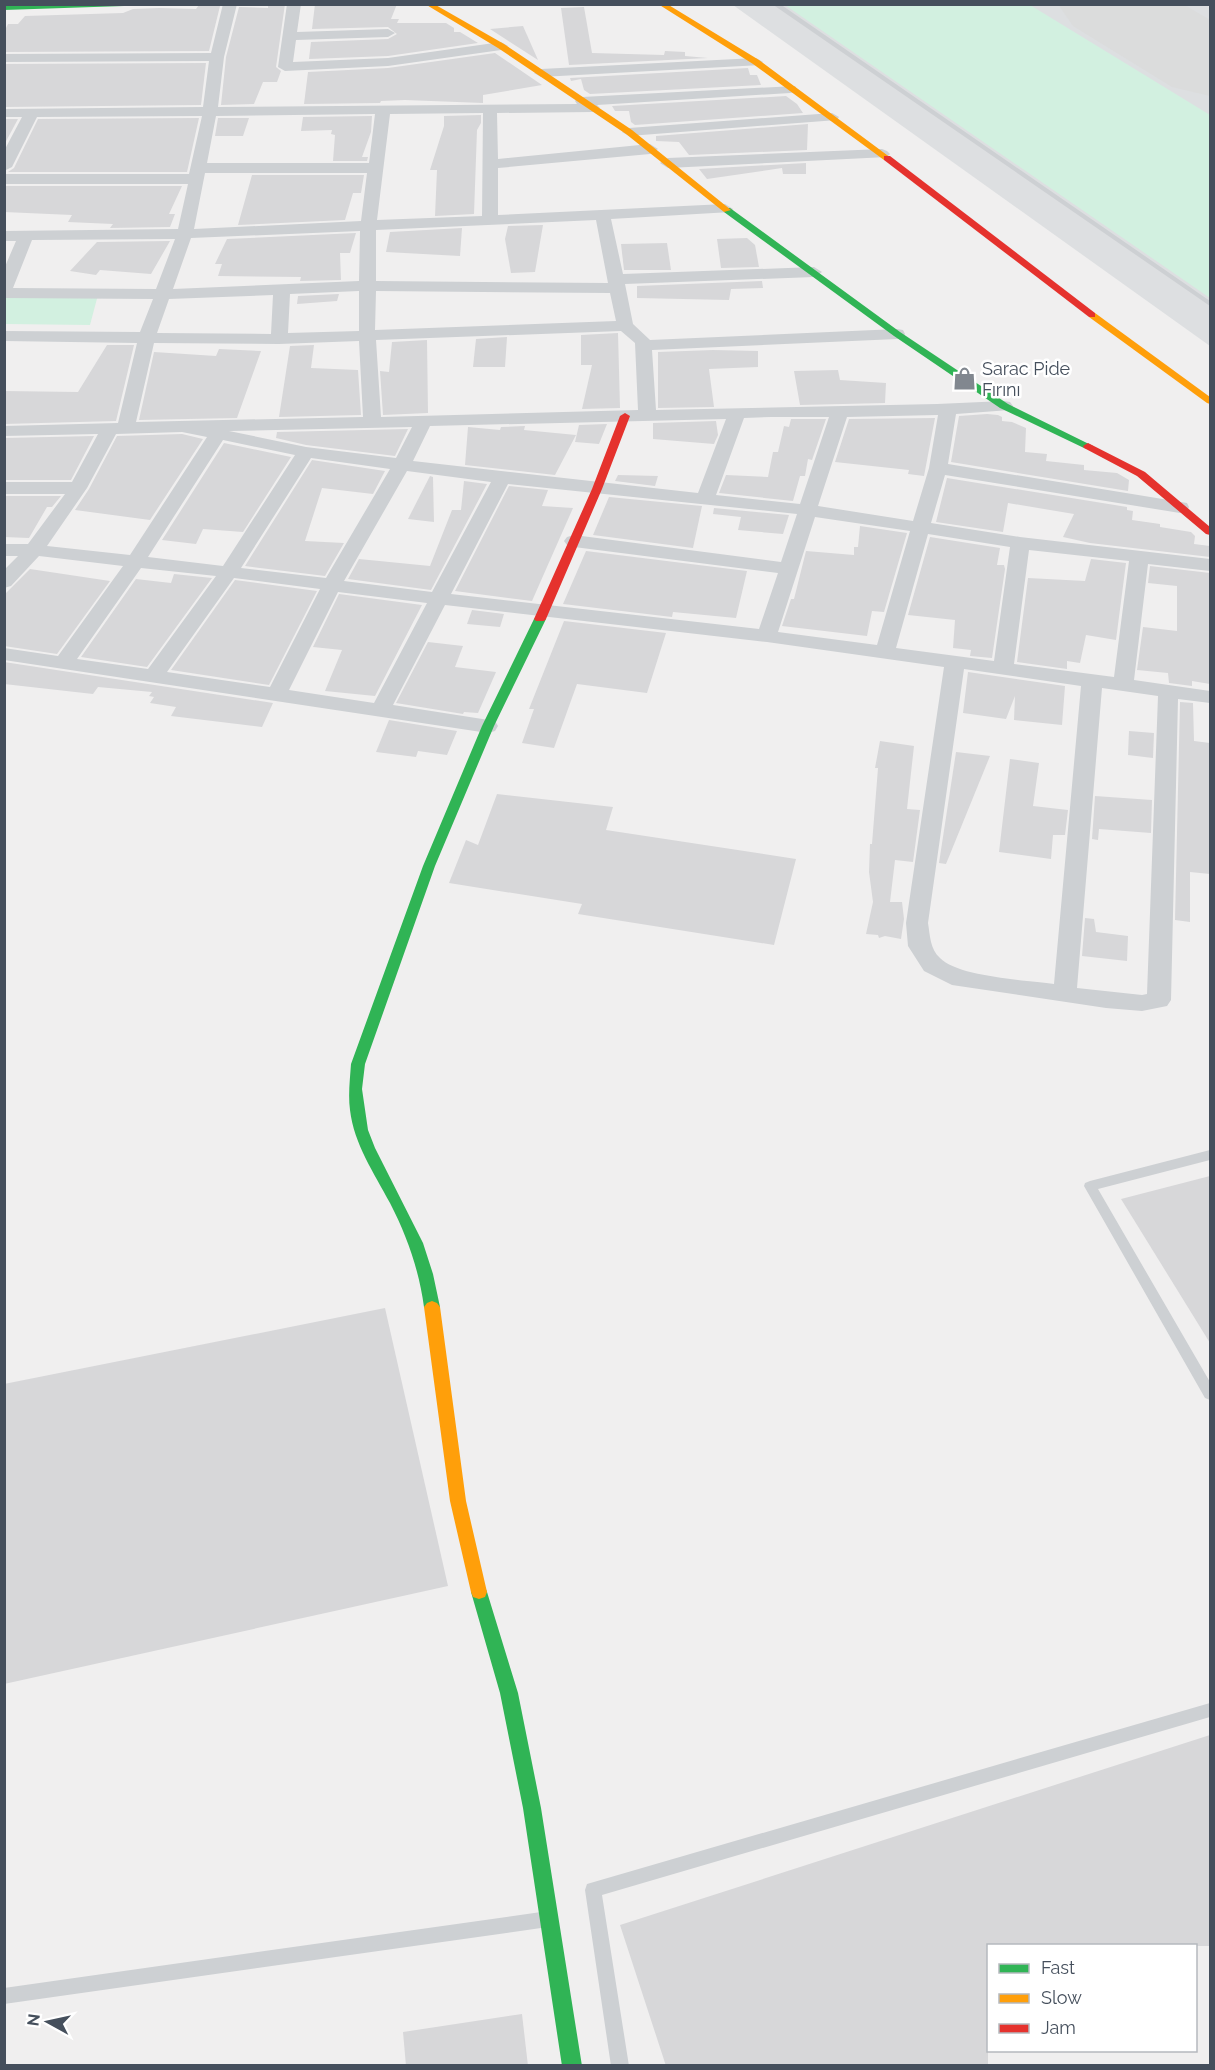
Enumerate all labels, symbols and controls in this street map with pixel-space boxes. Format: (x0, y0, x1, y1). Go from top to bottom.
place label: Sarac Pide Fırını (982, 358, 1071, 400)
shop icon: Sarac Pide Fırını (951, 365, 977, 391)
legend (987, 1944, 1197, 2052)
text: Fast (1041, 1957, 1075, 1978)
text: Slow (1041, 1987, 1082, 2008)
north arrow (18, 1992, 78, 2052)
text: N (23, 2013, 44, 2027)
text: Jam (1041, 2017, 1076, 2038)

